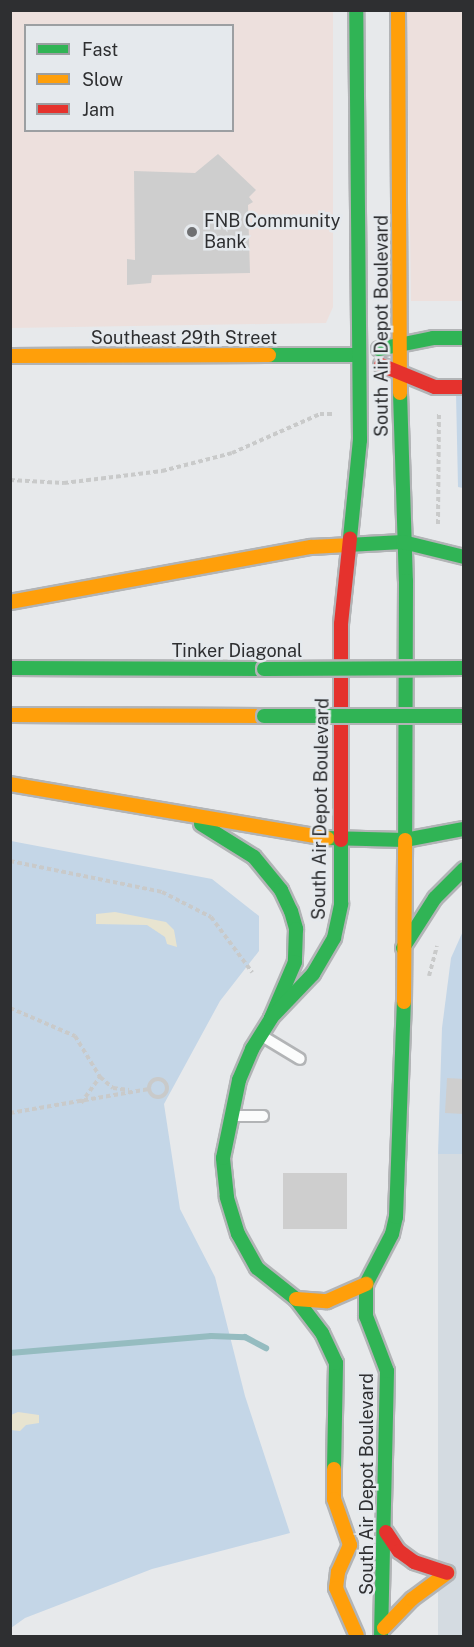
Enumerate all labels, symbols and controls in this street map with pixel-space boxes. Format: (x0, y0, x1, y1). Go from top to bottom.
legend (24, 24, 234, 132)
text: Fast (82, 39, 118, 60)
text: Slow (82, 69, 123, 90)
text: Jam (82, 99, 115, 120)
place label: FNB Community Bank (204, 211, 340, 254)
street label: South Air Depot Boulevard (371, 215, 393, 437)
marker: FNB Community Bank (185, 225, 199, 239)
street label: Southeast 29th Street (91, 327, 277, 349)
street label: Tinker Diagonal (172, 640, 302, 662)
street label: South Air Depot Boulevard (308, 698, 334, 920)
street label: South Air Depot Boulevard (356, 1373, 378, 1595)

